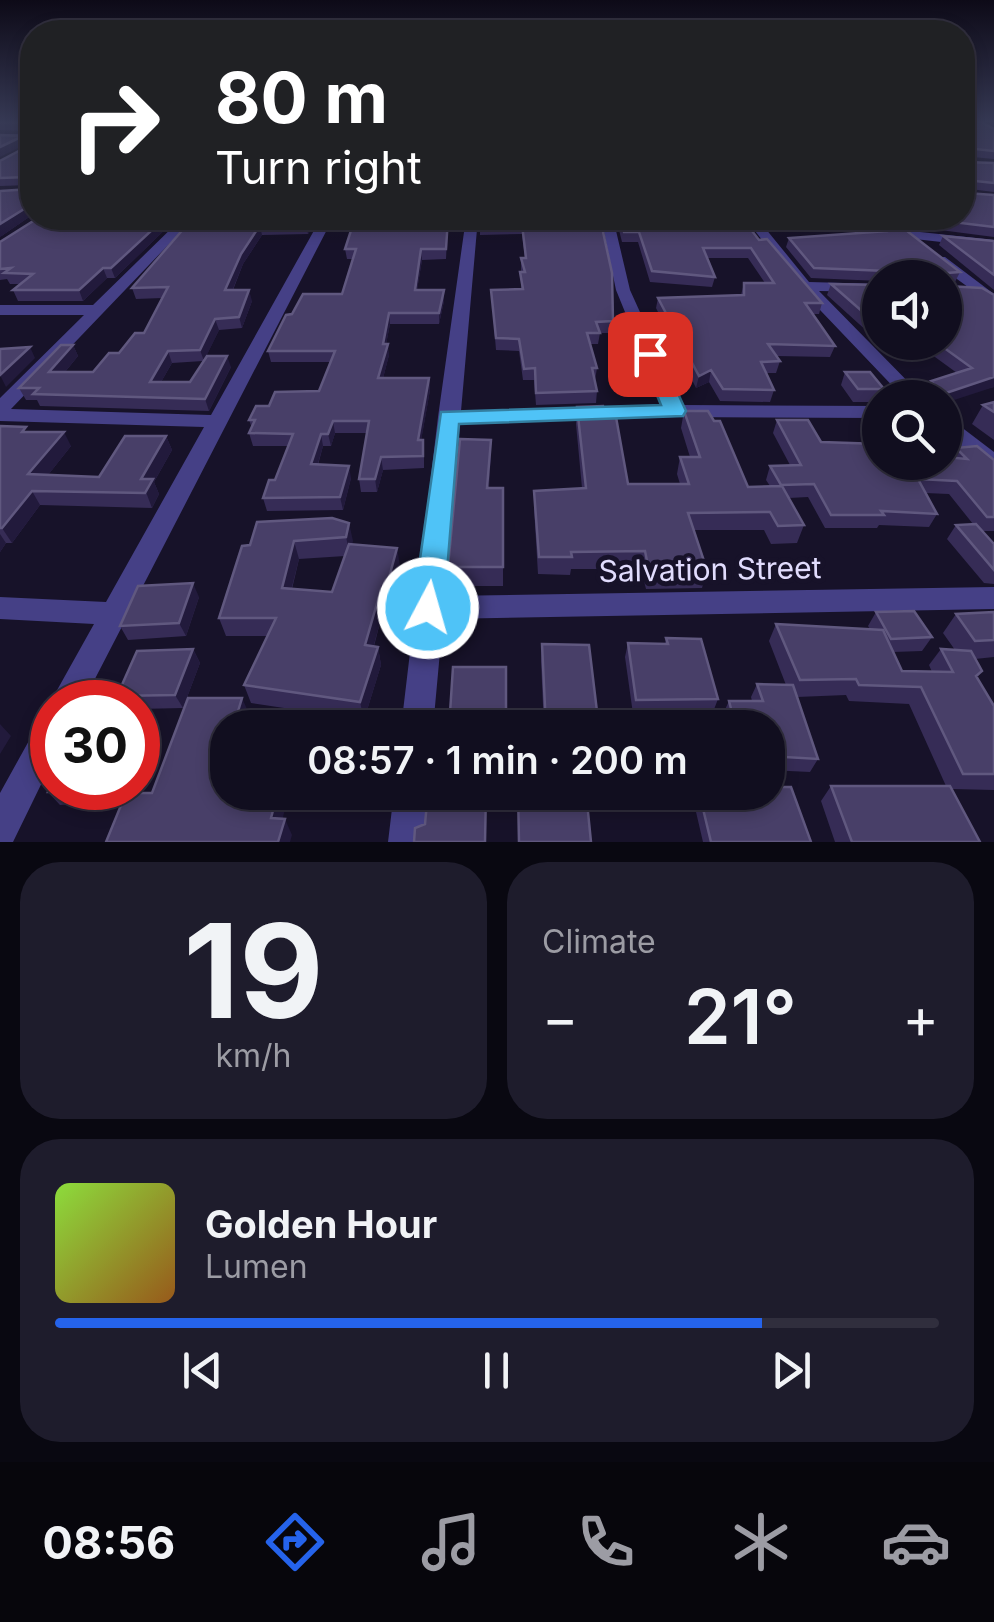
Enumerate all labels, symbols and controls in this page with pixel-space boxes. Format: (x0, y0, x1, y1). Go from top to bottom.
text: 80 m (215, 55, 388, 140)
icon: right (50, 60, 180, 190)
text: Turn right (215, 140, 422, 195)
map controls (862, 260, 962, 480)
button: sound (862, 260, 962, 360)
pin (608, 312, 693, 397)
icon: arrive (623, 327, 678, 382)
button: search (862, 380, 962, 480)
street label: Salvation Street (598, 549, 822, 589)
position arrow (376, 556, 480, 660)
speed limit sign: 30 (30, 680, 160, 810)
text: 08:57 · 1 min · 200 m (307, 737, 688, 783)
text: 19 (183, 892, 324, 1049)
text: Climate (542, 922, 656, 961)
text: 21° (684, 971, 797, 1062)
text: − (542, 985, 578, 1051)
text: + (903, 985, 939, 1051)
text: km/h (215, 1036, 292, 1075)
text: Golden Hour (205, 1201, 437, 1247)
text: Lumen (205, 1247, 308, 1286)
icon: previous (175, 1343, 230, 1398)
icon: pause (469, 1343, 524, 1398)
icon: next (764, 1343, 819, 1398)
icon: directions (260, 1507, 330, 1577)
icon: music (416, 1507, 486, 1577)
icon: phone (571, 1507, 641, 1577)
icon: climate (726, 1507, 796, 1577)
icon: car (881, 1507, 951, 1577)
text: 08:56 (43, 1515, 175, 1570)

